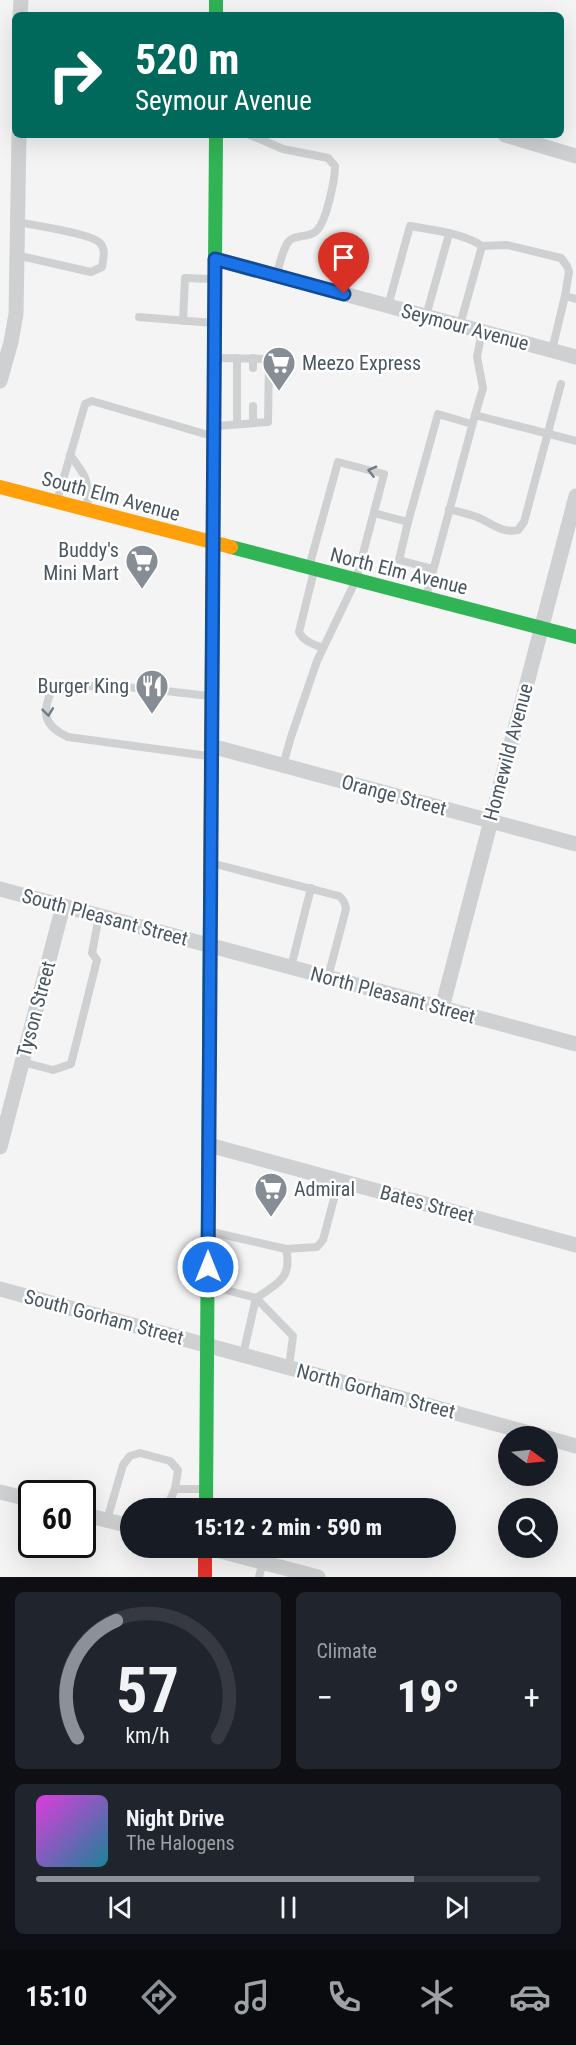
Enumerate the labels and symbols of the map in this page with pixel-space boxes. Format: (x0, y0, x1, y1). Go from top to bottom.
pin (318, 232, 369, 294)
street label: Seymour Avenue (399, 298, 531, 356)
supermarket icon: Meezo Express (261, 345, 297, 392)
place label: Meezo Express (302, 351, 421, 375)
street label: South Elm Avenue (39, 466, 183, 526)
one-way arrow (367, 466, 377, 479)
place label: Buddy's Mini Mart (43, 538, 119, 585)
street label: North Elm Avenue (328, 542, 470, 600)
supermarket icon: Buddy's Mini Mart (124, 543, 160, 590)
restaurant icon: Burger King (134, 668, 170, 715)
place label: Burger King (38, 674, 129, 698)
street label: Homewild Avenue (478, 681, 538, 823)
one-way arrow (41, 707, 53, 717)
street label: Orange Street (339, 769, 449, 821)
street label: South Pleasant Street (19, 883, 191, 951)
street label: Tyson Street (12, 958, 60, 1060)
street label: North Pleasant Street (308, 961, 478, 1029)
supermarket icon: Admiral (253, 1171, 289, 1218)
place label: Admiral (294, 1177, 355, 1201)
street label: Bates Street (377, 1180, 477, 1228)
position arrow (176, 1235, 240, 1299)
street label: South Gorham Street (22, 1284, 186, 1350)
street label: North Gorham Street (294, 1358, 458, 1424)
north arrow (498, 1426, 558, 1486)
speed limit sign: 60 (18, 1480, 96, 1558)

